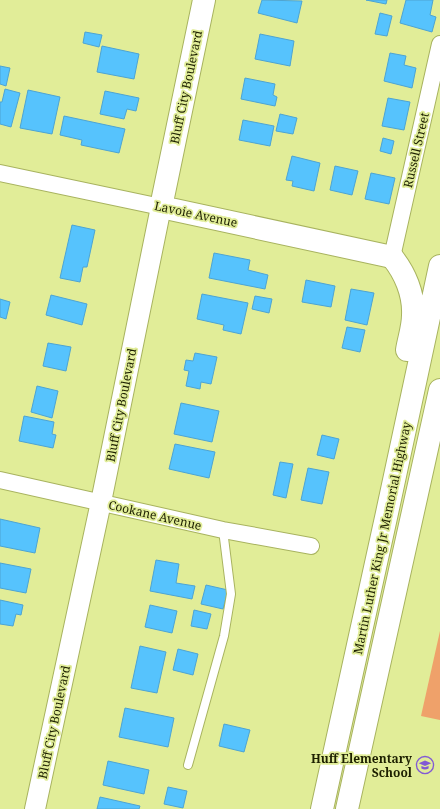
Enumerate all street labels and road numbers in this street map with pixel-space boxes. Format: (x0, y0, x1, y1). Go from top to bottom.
street label: Bluff City Boulevard (166, 28, 206, 145)
street label: Russell Street (399, 111, 433, 189)
street label: Lavoie Avenue (153, 197, 239, 231)
street label: Bluff City Boulevard (102, 346, 140, 463)
street label: Martin Luther King Jr Memorial Highway (349, 420, 415, 656)
street label: Cookane Avenue (107, 496, 203, 534)
street label: Bluff City Boulevard (34, 663, 74, 780)

